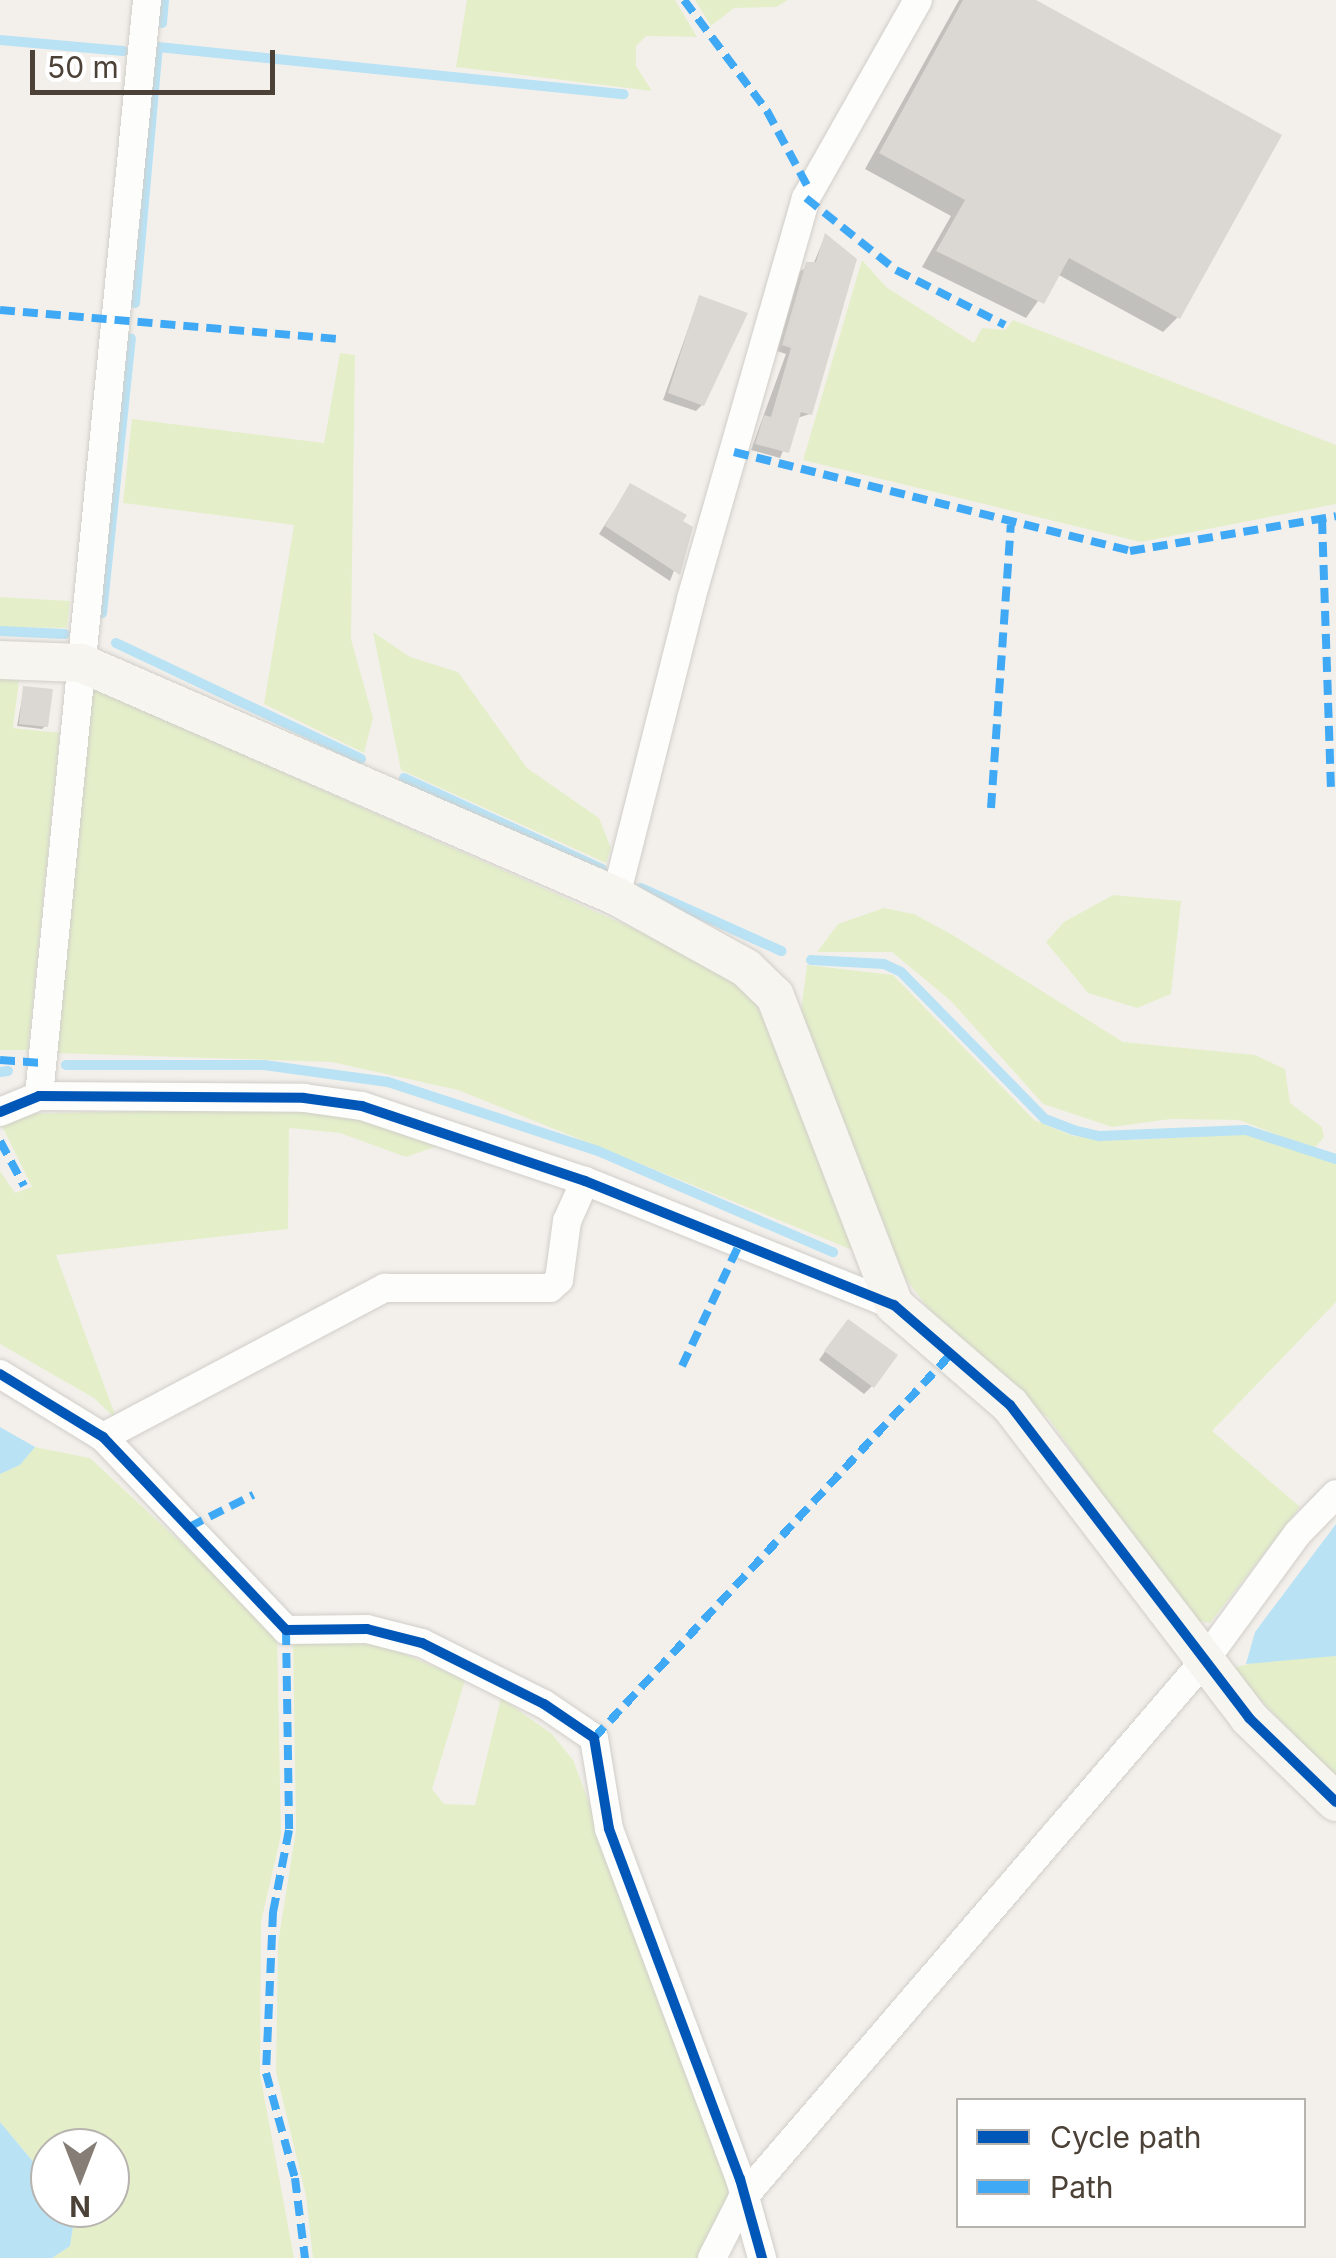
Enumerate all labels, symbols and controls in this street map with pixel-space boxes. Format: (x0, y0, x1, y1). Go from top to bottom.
scale bar (35, 30, 280, 92)
text: 50 m (47, 49, 119, 85)
legend (956, 2098, 1306, 2228)
text: Cycle path (1050, 2119, 1202, 2155)
north arrow (30, 2128, 130, 2228)
text: Path (1050, 2169, 1114, 2205)
text: N (69, 2189, 91, 2223)

